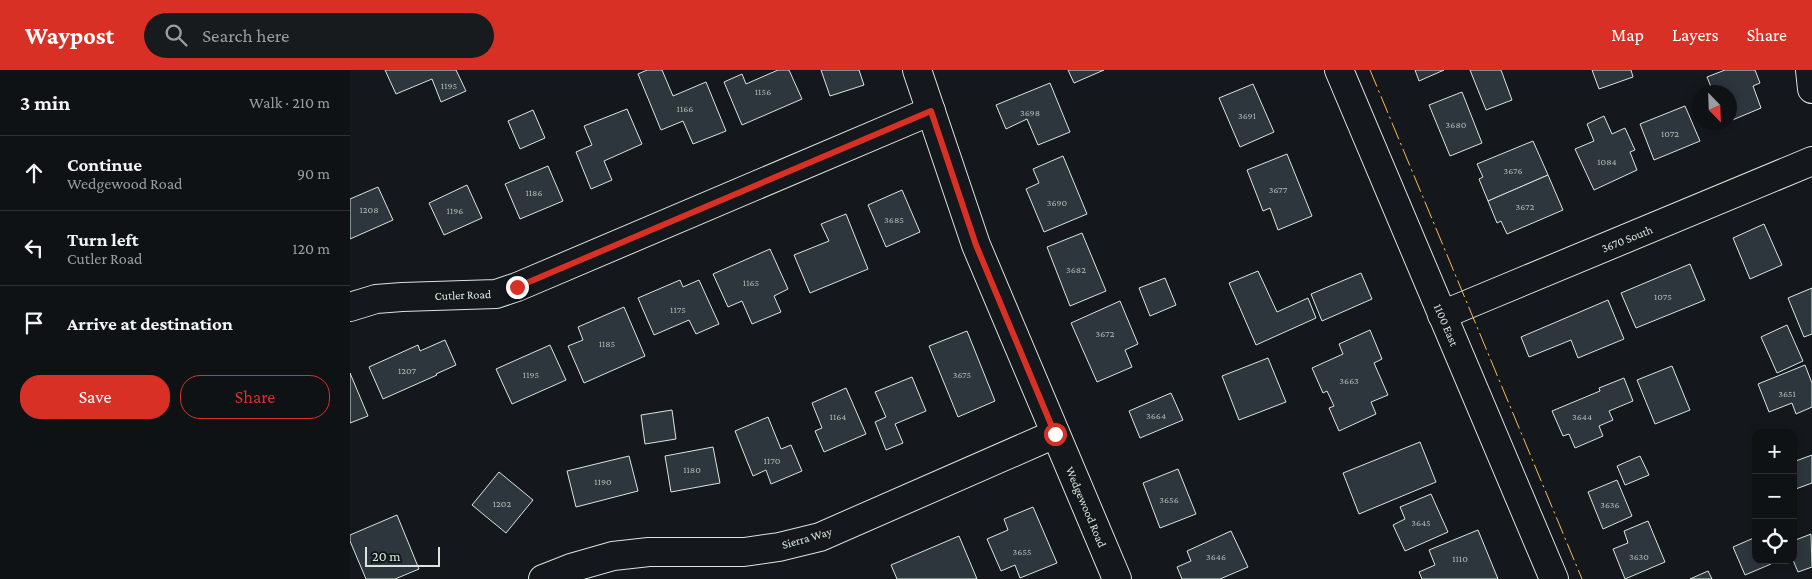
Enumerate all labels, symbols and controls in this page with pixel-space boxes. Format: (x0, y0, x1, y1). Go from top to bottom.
search box (144, 13, 494, 58)
icon: search (162, 21, 190, 49)
text: Waypost (25, 22, 114, 49)
text: Search here (202, 25, 289, 46)
text: Map (1611, 25, 1644, 45)
text: Layers (1672, 25, 1719, 45)
text: Share (1747, 25, 1787, 45)
house number: 1195 (441, 80, 457, 91)
north arrow (1692, 85, 1737, 130)
house number: 1156 (755, 86, 771, 97)
text: 3 min (20, 91, 70, 115)
text: Walk · 210 m (249, 94, 330, 111)
house number: 1166 (677, 103, 693, 114)
house number: 3698 (1020, 107, 1040, 118)
house number: 3691 (1238, 110, 1256, 121)
house number: 3680 (1446, 119, 1467, 130)
house number: 1072 (1661, 128, 1679, 139)
text: Continue (67, 154, 142, 175)
house number: 1084 (1597, 156, 1617, 167)
icon: ahead (20, 159, 48, 187)
text: 90 m (297, 165, 330, 182)
house number: 3676 (1503, 165, 1523, 176)
text: Wedgewood Road (67, 175, 182, 192)
house number: 3677 (1269, 184, 1288, 195)
house number: 1186 (525, 187, 543, 198)
house number: 3690 (1047, 197, 1068, 208)
house number: 3672 (1516, 201, 1535, 212)
house number: 1208 (359, 204, 379, 215)
house number: 1196 (447, 205, 463, 216)
house number: 3685 (884, 214, 904, 225)
street label: 3670 South (1599, 222, 1655, 256)
text: Turn left (67, 229, 139, 250)
icon: left (20, 234, 48, 262)
text: 120 m (292, 240, 330, 257)
text: Cutler Road (67, 250, 143, 267)
house number: 3682 (1066, 264, 1086, 275)
route end (506, 276, 529, 299)
house number: 1165 (743, 277, 759, 288)
street label: Cutler Road (434, 287, 492, 303)
house number: 1075 (1654, 291, 1672, 302)
street label: 1100 East (1431, 302, 1462, 349)
house number: 1175 (670, 304, 686, 315)
icon: arrive (20, 309, 48, 337)
text: Arrive at destination (67, 313, 233, 334)
house number: 3672 (1096, 328, 1115, 339)
house number: 1185 (599, 338, 616, 349)
house number: 1207 (398, 365, 416, 376)
house number: 1195 (523, 369, 539, 380)
house number: 3675 (953, 369, 972, 380)
button: Save (20, 375, 170, 419)
button: Share (180, 375, 330, 419)
house number: 3663 (1339, 375, 1359, 386)
house number: 3651 (1778, 388, 1796, 399)
house number: 3664 (1146, 410, 1166, 421)
house number: 1164 (830, 411, 846, 422)
house number: 3644 (1572, 411, 1592, 422)
route start (1044, 423, 1067, 446)
map controls (1752, 429, 1797, 564)
button: + (1752, 429, 1797, 474)
house number: 1170 (764, 455, 781, 466)
house number: 1180 (683, 464, 701, 475)
street label: Wedgewood Road (1063, 464, 1110, 550)
button: − (1752, 474, 1797, 519)
house number: 1190 (594, 476, 612, 487)
house number: 3656 (1159, 494, 1179, 505)
house number: 1202 (493, 498, 511, 509)
house number: 3636 (1600, 499, 1620, 510)
house number: 3645 (1411, 517, 1431, 528)
button: locate (1752, 519, 1797, 564)
street label: Sierra Way (780, 524, 834, 552)
scale bar (365, 544, 440, 567)
house number: 3655 (1012, 546, 1032, 557)
text: 20 m (372, 548, 400, 564)
house number: 3646 (1206, 551, 1226, 562)
house number: 3630 (1629, 551, 1649, 562)
house number: 1110 (1452, 553, 1468, 564)

